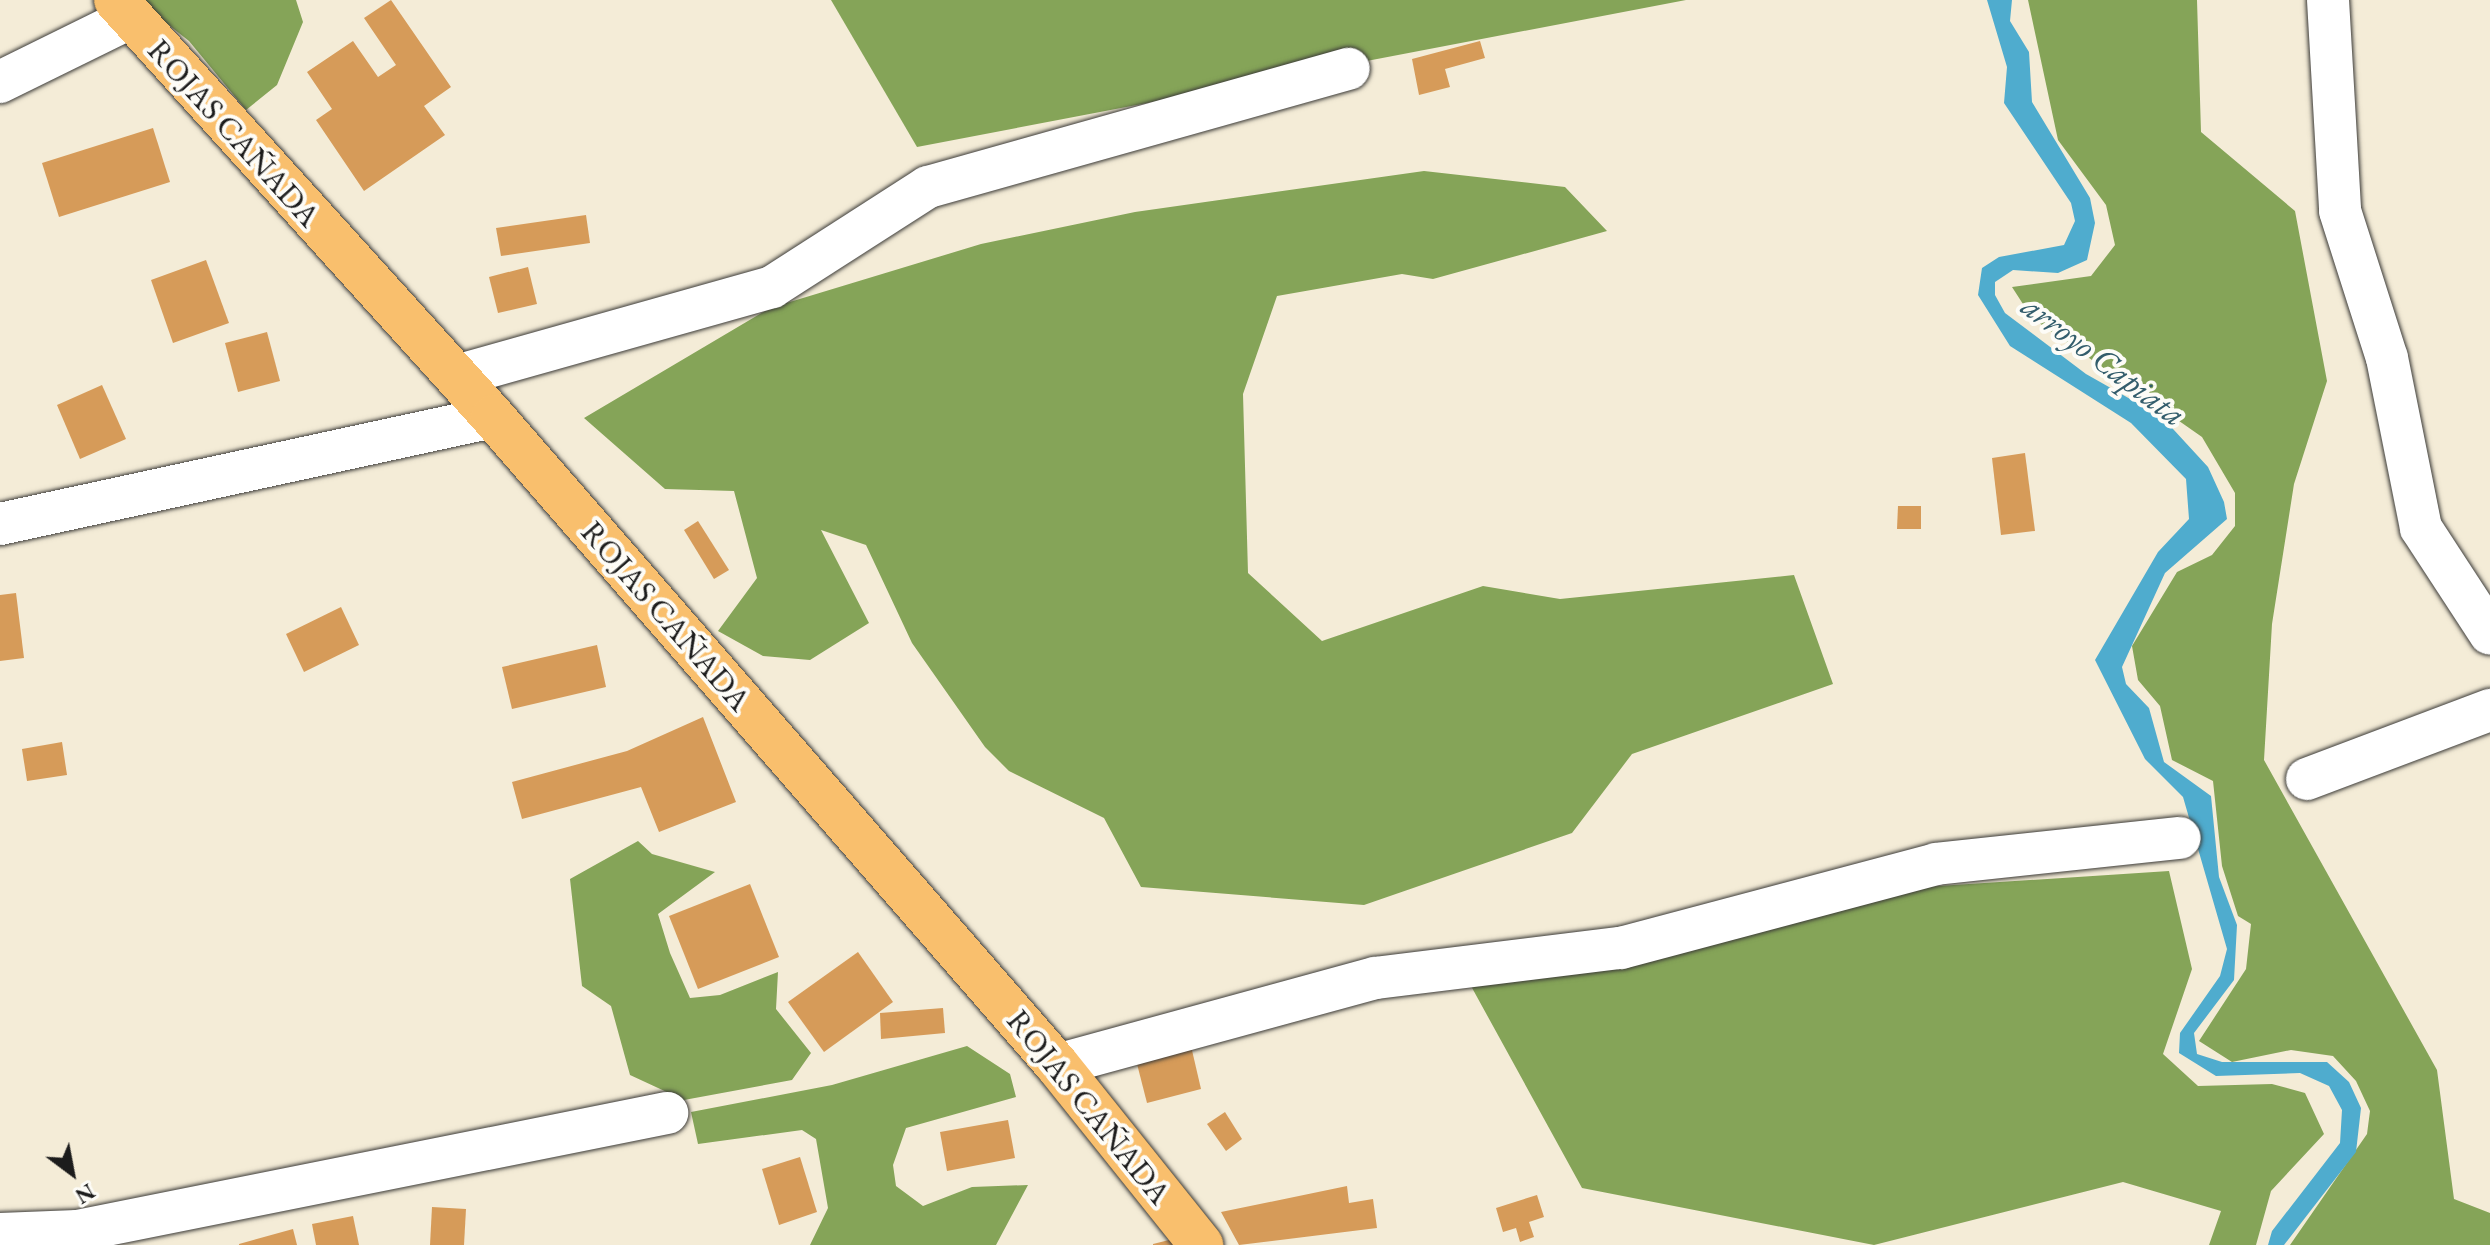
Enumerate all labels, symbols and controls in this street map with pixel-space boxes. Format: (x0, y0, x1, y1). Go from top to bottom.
street label: ROJAS CAÑADA (140, 31, 328, 235)
water label: arroyo Capiata (2014, 285, 2194, 435)
street label: ROJAS CAÑADA (573, 513, 759, 719)
street label: ROJAS CAÑADA (999, 1002, 1179, 1212)
north arrow (32, 1133, 112, 1213)
text: N (70, 1177, 100, 1211)

